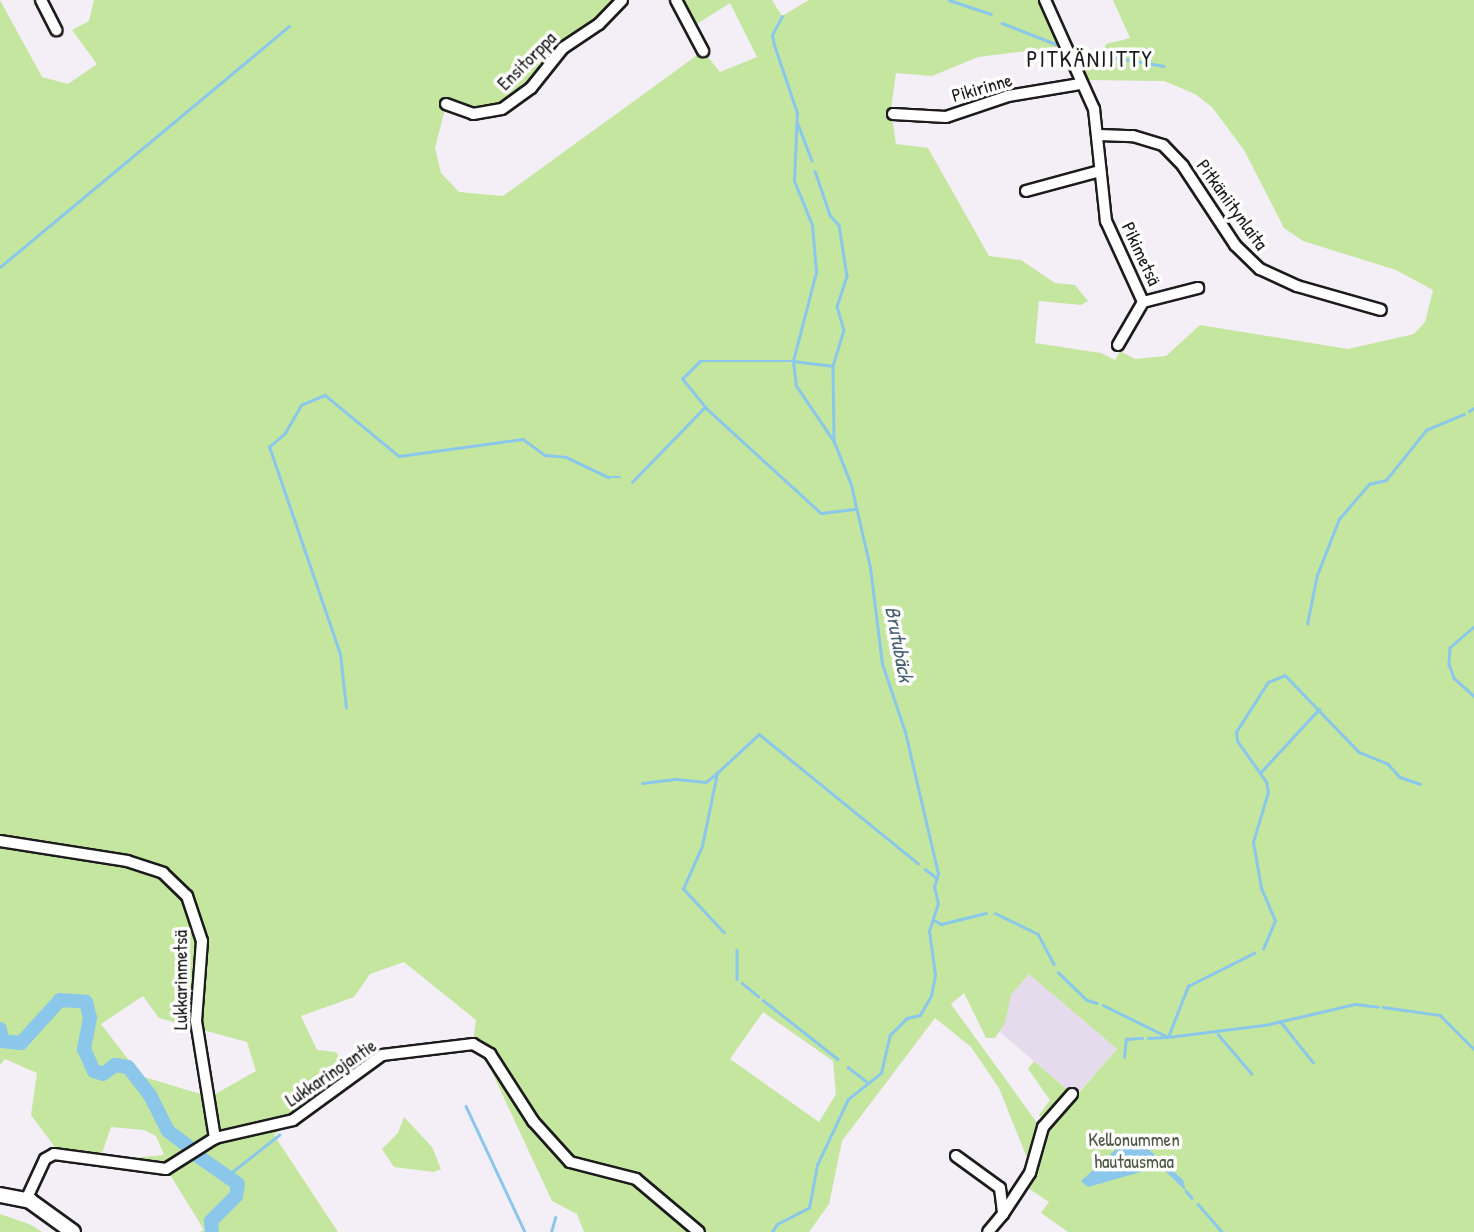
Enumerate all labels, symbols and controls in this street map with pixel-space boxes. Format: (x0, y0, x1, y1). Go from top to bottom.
street label: Ensitorppa (493, 27, 561, 95)
district label: PITKÄNIITTY (1028, 45, 1152, 73)
street label: Pikirinne (949, 69, 1015, 107)
street label: Pitkäniitynlaita (1192, 155, 1272, 255)
street label: Pikimetsä (1116, 219, 1166, 289)
water label: Brutubäck (879, 604, 919, 684)
street label: Lukkarinmetsä (170, 930, 192, 1030)
street label: Lukkarinojantie (281, 1034, 381, 1112)
park label: Kellonummen hautausmaa (1088, 1129, 1180, 1173)

